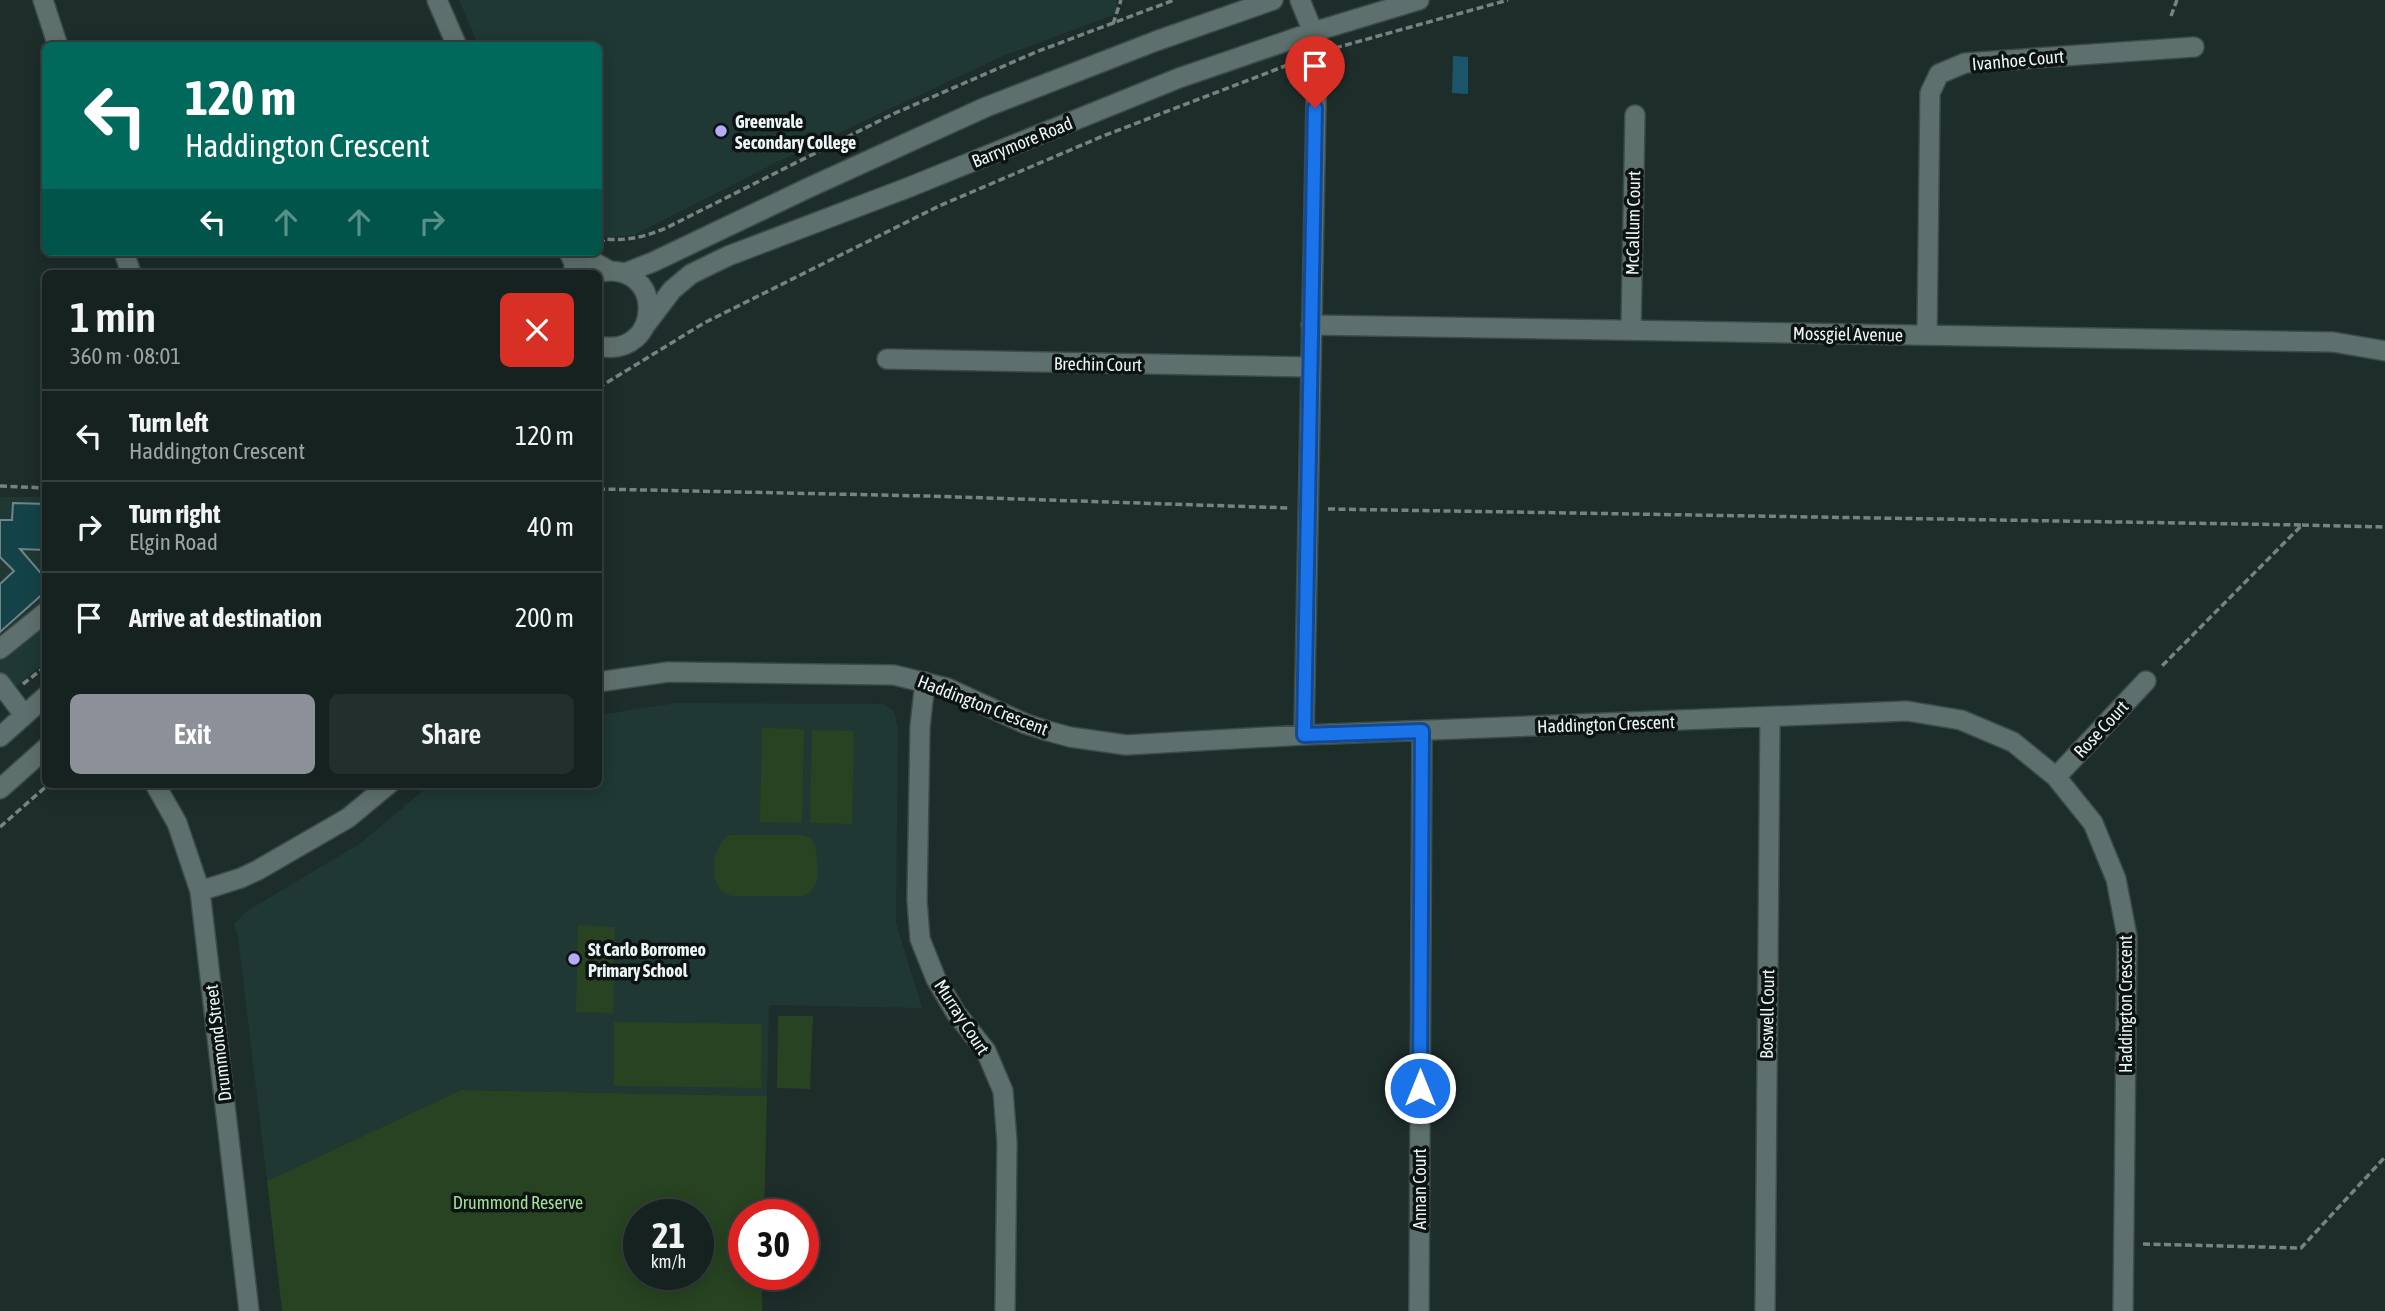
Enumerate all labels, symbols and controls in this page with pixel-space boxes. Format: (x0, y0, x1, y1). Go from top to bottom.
pin (1285, 36, 1345, 108)
street label: Ivanhoe Court (1971, 46, 2065, 74)
icon: arrive (1296, 47, 1334, 85)
text: 120 m (185, 69, 296, 125)
icon: left (70, 70, 161, 161)
place label: Greenvale Secondary College (735, 111, 856, 153)
street label: Barrymore Road (969, 112, 1075, 172)
marker: Greenvale Secondary College (713, 123, 729, 139)
text: Haddington Crescent (185, 127, 430, 164)
street label: McCallum Court (1622, 171, 1644, 275)
icon: left (194, 203, 232, 241)
icon: ahead (267, 203, 305, 241)
icon: ahead (340, 203, 378, 241)
icon: right (413, 203, 451, 241)
text: 1 min (70, 293, 156, 341)
button: close (500, 293, 574, 367)
street label: Mossgiel Avenue (1793, 323, 1903, 345)
text: 360 m · 08:01 (70, 343, 181, 369)
street label: Brechin Court (1054, 353, 1142, 375)
text: Turn left (129, 408, 209, 438)
icon: left (70, 417, 108, 455)
text: 120 m (515, 421, 574, 451)
text: Haddington Crescent (129, 438, 305, 464)
text: Turn right (129, 499, 220, 529)
icon: right (70, 508, 108, 546)
text: 40 m (527, 512, 574, 542)
text: Elgin Road (129, 529, 218, 555)
icon: arrive (70, 599, 108, 637)
text: Arrive at destination (129, 603, 322, 633)
text: 200 m (515, 603, 574, 633)
street label: Haddington Crescent (915, 670, 1051, 740)
button: Exit (70, 694, 315, 774)
button: Share (329, 694, 574, 774)
street label: Rose Court (2069, 696, 2133, 762)
street label: Haddington Crescent (1537, 711, 1675, 737)
street label: Haddington Crescent (2115, 935, 2136, 1073)
place label: St Carlo Borromeo Primary School (588, 939, 706, 981)
marker: St Carlo Borromeo Primary School (566, 951, 582, 967)
street label: Boswell Court (1756, 969, 1778, 1059)
street label: Murray Court (930, 976, 994, 1058)
street label: Drummond Street (200, 983, 236, 1103)
position arrow (1383, 1051, 1457, 1125)
street label: Annan Court (1409, 1148, 1430, 1230)
park label: Drummond Reserve (453, 1192, 583, 1213)
speed limit sign: 30 (728, 1199, 819, 1290)
text: 21 (652, 1215, 685, 1255)
text: km/h (651, 1251, 686, 1272)

